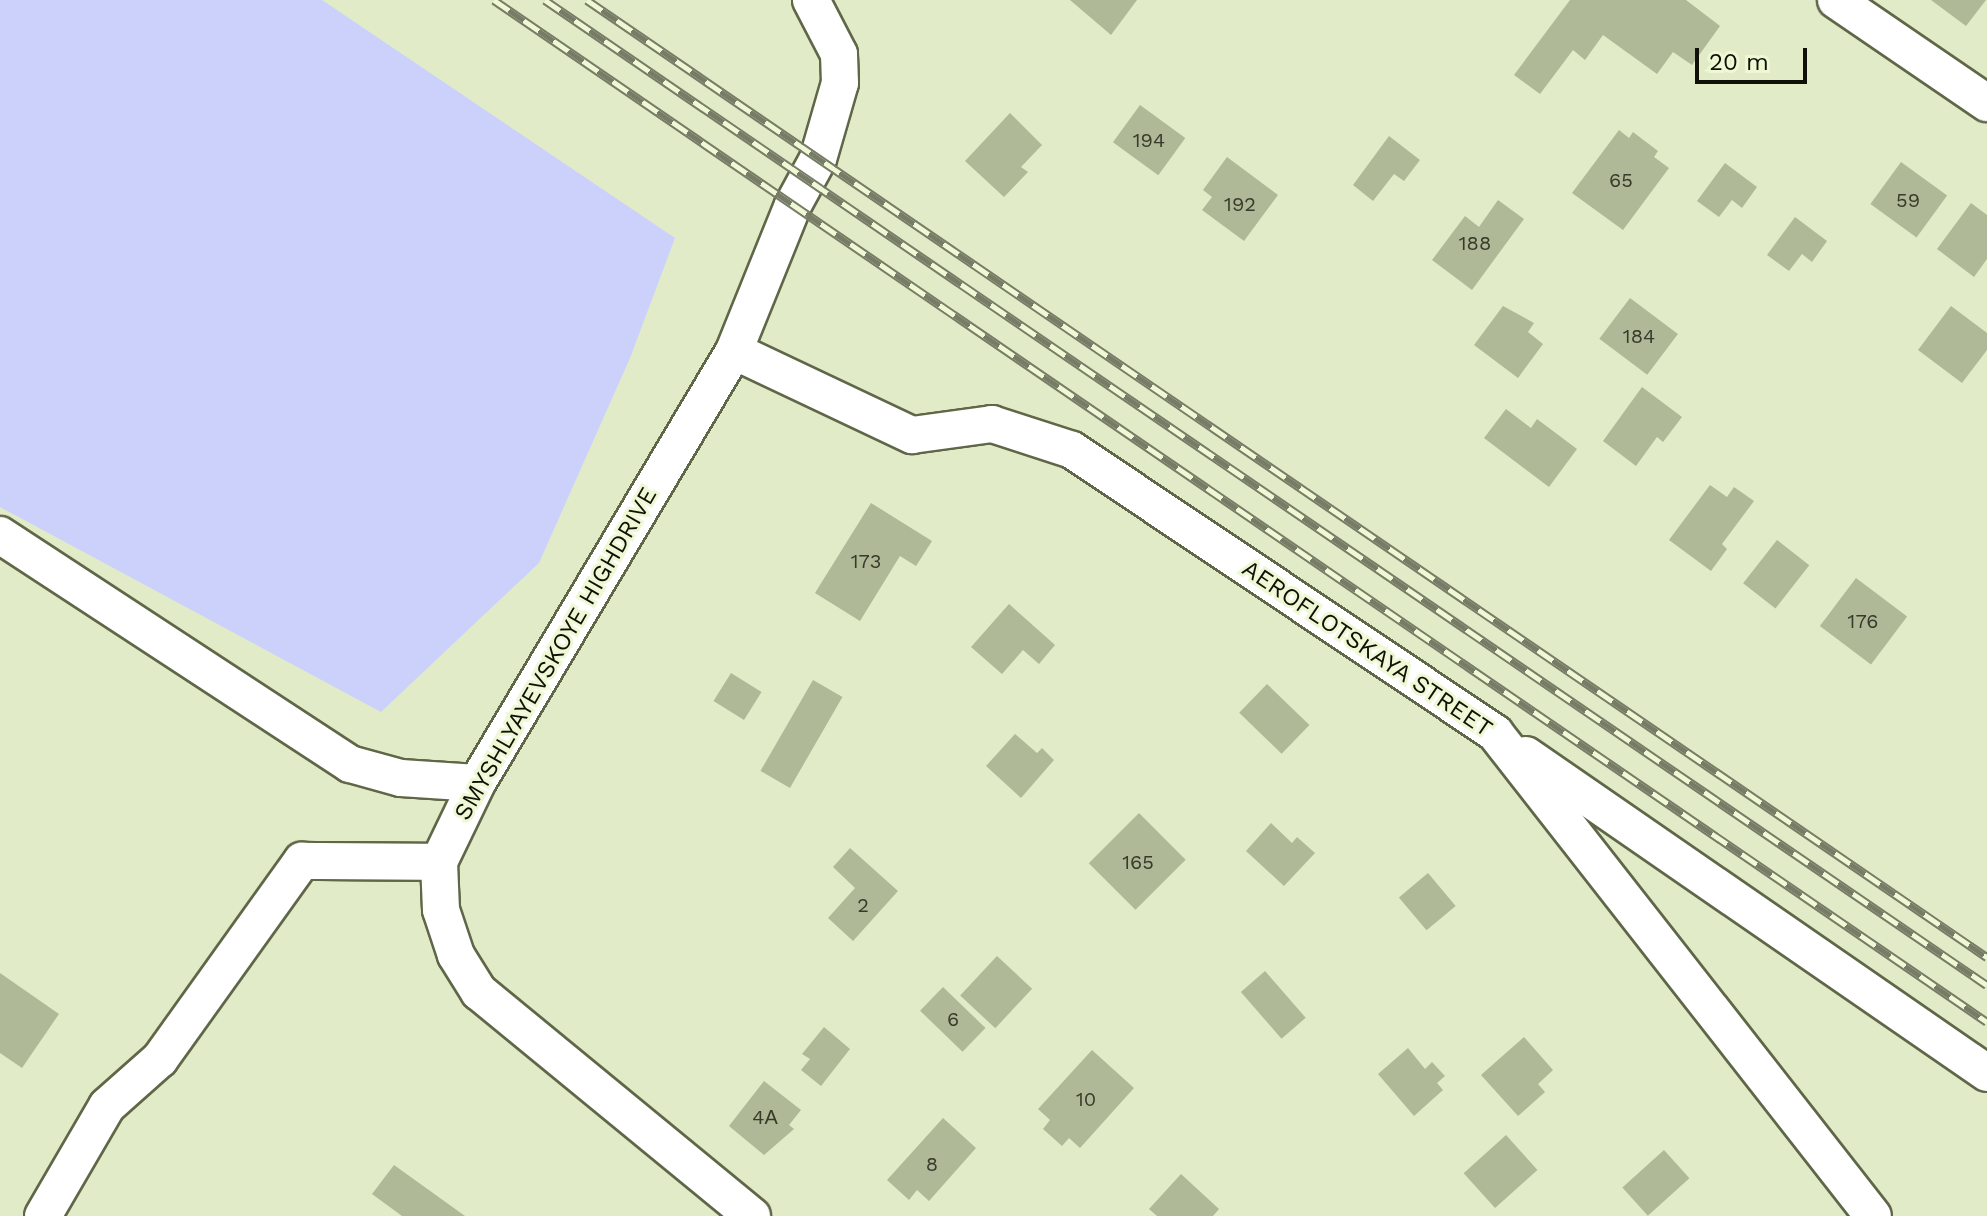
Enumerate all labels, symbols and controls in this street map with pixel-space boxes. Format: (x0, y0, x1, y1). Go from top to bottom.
scale bar (1699, 32, 1811, 82)
text: 20 m (1709, 48, 1769, 76)
house number: 194 (1133, 128, 1165, 152)
house number: 65 (1609, 168, 1633, 192)
house number: 59 (1896, 188, 1920, 212)
house number: 192 (1224, 192, 1256, 216)
house number: 188 (1459, 231, 1491, 255)
house number: 184 (1623, 324, 1655, 348)
street label: SMYSHLYAYEVSKOYE HIGHDRIVE (449, 482, 663, 826)
house number: 173 (851, 549, 881, 573)
street label: AEROFLOTSKAYA STREET (1236, 554, 1498, 744)
house number: 176 (1848, 609, 1878, 633)
house number: 165 (1122, 850, 1154, 874)
house number: 2 (857, 893, 869, 917)
house number: 6 (947, 1007, 959, 1031)
house number: 10 (1076, 1087, 1096, 1111)
house number: 4А (752, 1105, 778, 1129)
house number: 8 (926, 1152, 938, 1176)

